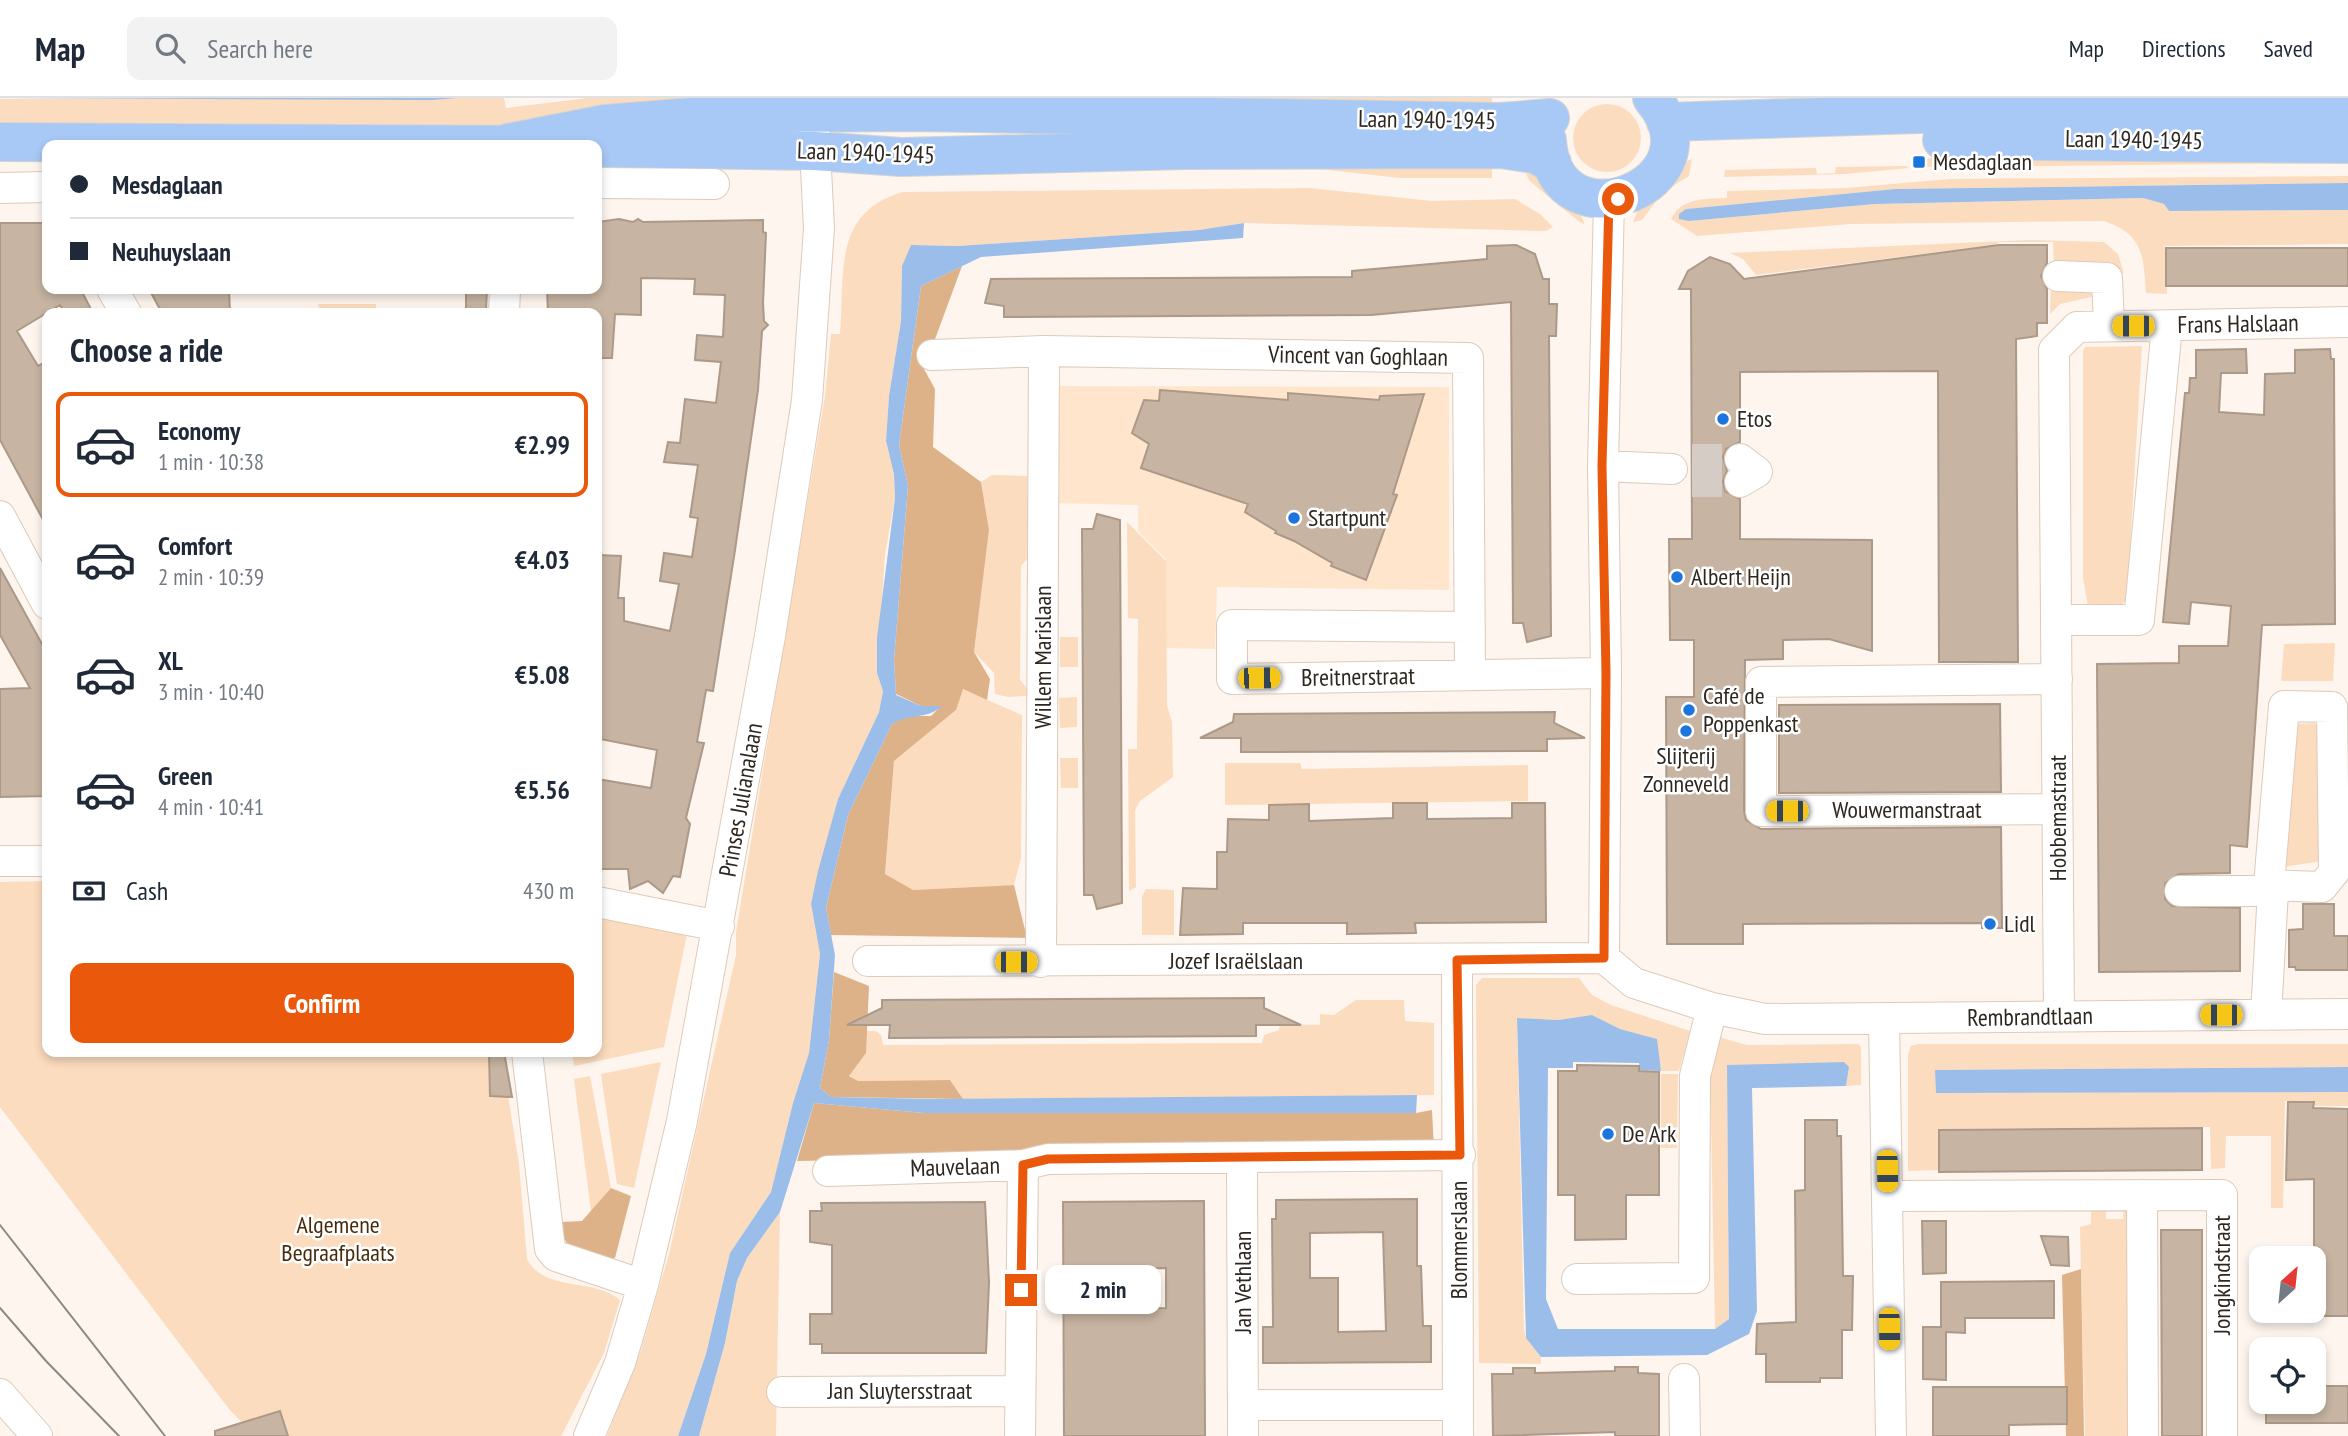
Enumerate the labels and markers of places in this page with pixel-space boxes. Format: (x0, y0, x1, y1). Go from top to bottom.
place label: Mesdaglaan (1933, 146, 2032, 177)
marker: Mesdaglaan (1911, 154, 1927, 170)
place label: Etos (1737, 403, 1772, 434)
marker: Etos (1715, 411, 1731, 427)
place label: Startpunt (1308, 502, 1387, 533)
marker: Startpunt (1286, 510, 1302, 526)
place label: Albert Heijn (1691, 561, 1791, 592)
marker: Albert Heijn (1669, 569, 1685, 585)
place label: Café de Poppenkast (1703, 680, 1799, 739)
marker: Café de Poppenkast (1681, 702, 1697, 718)
marker: Slijterij Zonneveld (1678, 723, 1694, 739)
place label: Slijterij Zonneveld (1643, 740, 1729, 799)
place label: Lidl (2004, 908, 2036, 939)
marker: Lidl (1982, 916, 1998, 932)
place label: De Ark (1622, 1118, 1677, 1149)
marker: De Ark (1600, 1126, 1616, 1142)

